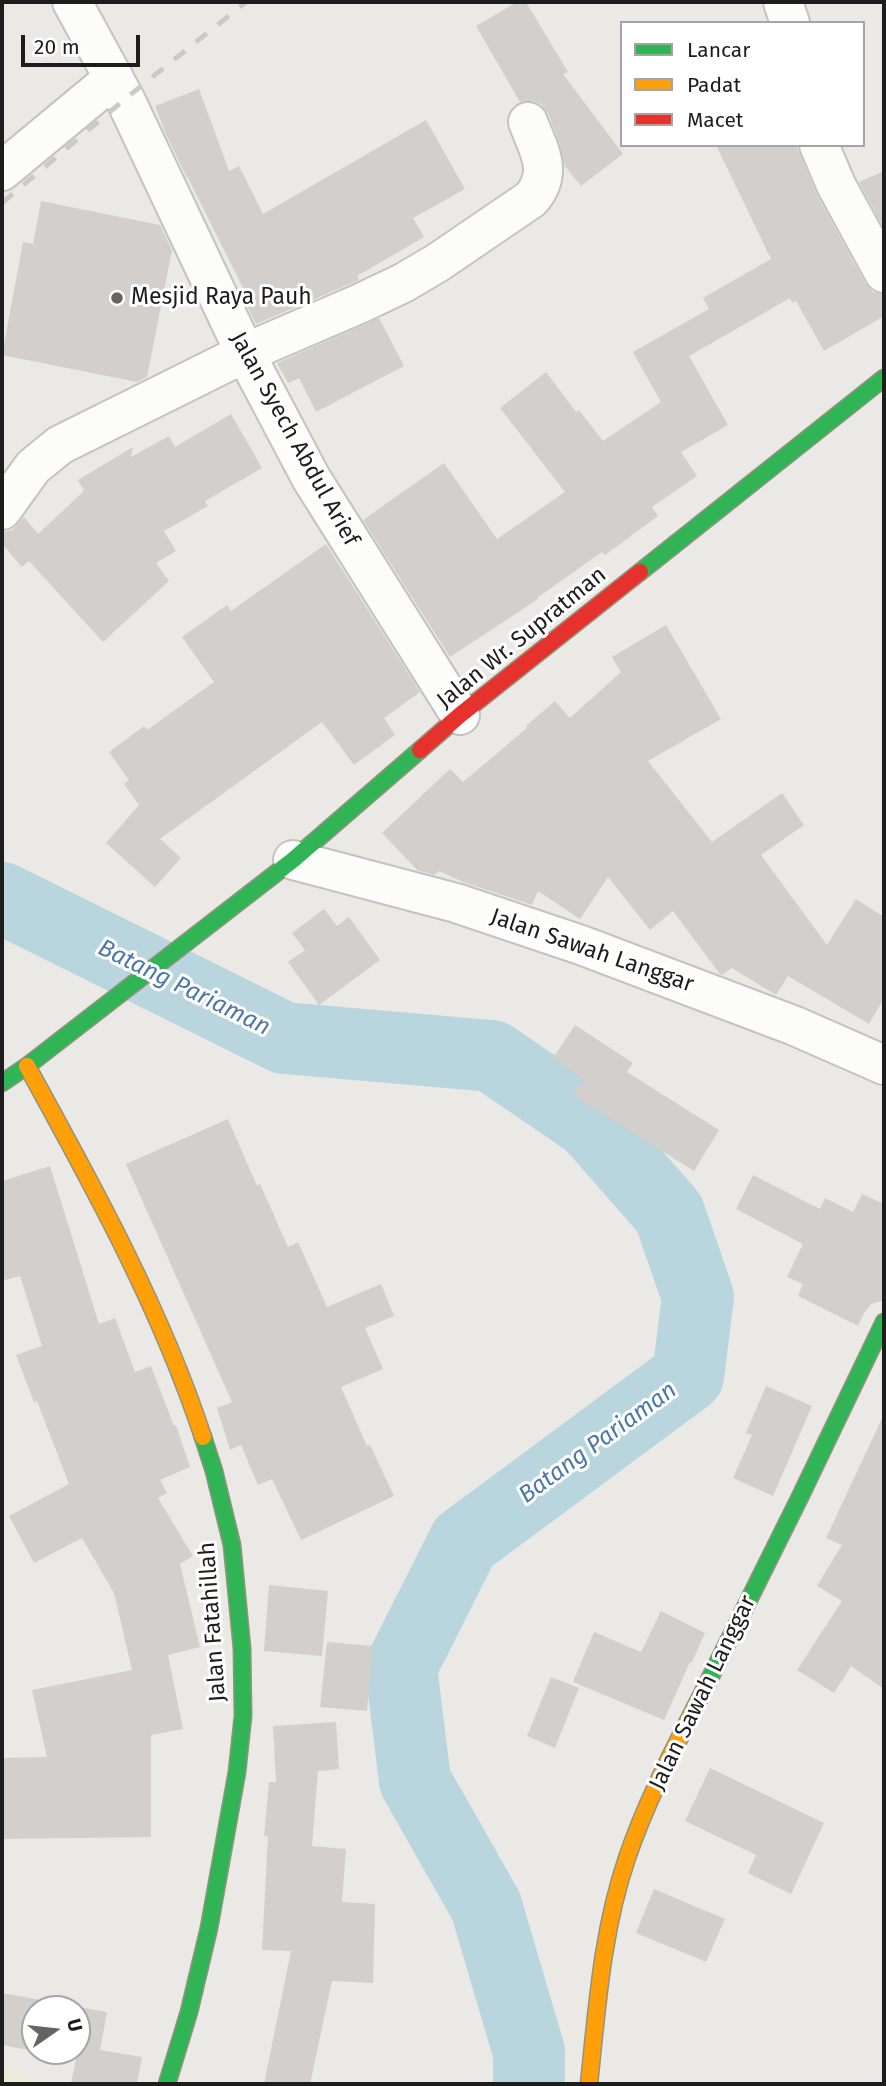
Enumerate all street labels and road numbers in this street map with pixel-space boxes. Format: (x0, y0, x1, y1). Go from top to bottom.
street label: Jalan Syech Abdul Arief (224, 327, 364, 551)
street label: Jalan Wr. Supratman (432, 561, 612, 715)
street label: Jalan Sawah Langgar (487, 903, 697, 999)
street label: Jalan Fatahillah (194, 1541, 232, 1703)
street label: Jalan Sawah Langgar (644, 1591, 762, 1795)

